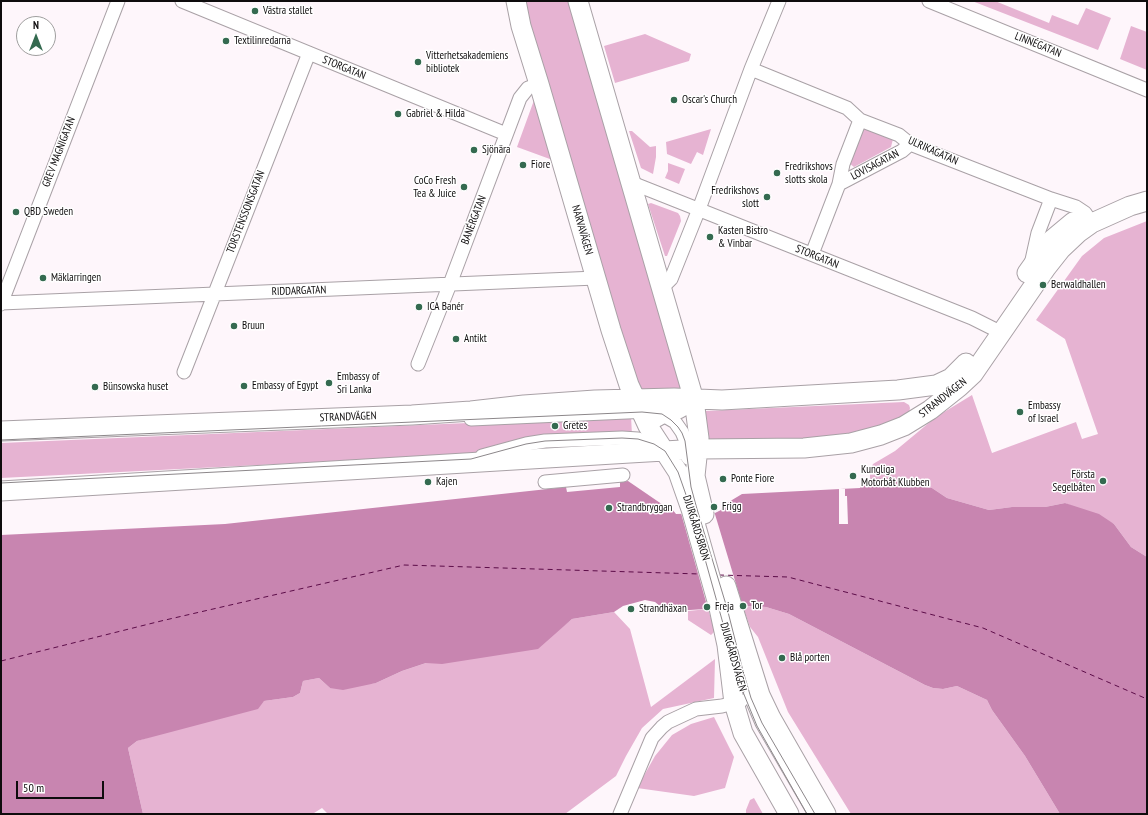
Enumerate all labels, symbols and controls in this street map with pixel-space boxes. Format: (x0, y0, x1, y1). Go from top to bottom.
place label: Västra stallet (263, 4, 312, 18)
marker: Västra stallet (250, 6, 260, 16)
north arrow (16, 16, 56, 56)
text: N (33, 18, 39, 32)
street label: LINNÉGATAN (1013, 30, 1063, 60)
place label: Textilinredarna (234, 34, 291, 48)
marker: Textilinredarna (221, 36, 231, 46)
place label: Vitterhetsakademiens bibliotek (426, 49, 508, 75)
street label: STORGATAN (320, 53, 368, 83)
marker: Vitterhetsakademiens bibliotek (413, 57, 423, 67)
place label: Oscar's Church (682, 93, 737, 107)
marker: Oscar's Church (669, 95, 679, 105)
place label: Gabriel & Hilda (406, 107, 465, 121)
marker: Gabriel & Hilda (393, 109, 403, 119)
street label: GREV MAGNIGATAN (40, 115, 78, 189)
street label: ULRIKAGATAN (906, 134, 960, 168)
place label: Sjönära (482, 143, 510, 157)
marker: Sjönära (469, 145, 479, 155)
street label: LOVISAGATAN (849, 147, 901, 183)
place label: Fiore (531, 158, 550, 172)
marker: Fiore (518, 160, 528, 170)
place label: Fredrikshovs slotts skola (785, 160, 833, 186)
marker: Fredrikshovs slotts skola (772, 168, 782, 178)
street label: TORSTENSSONSGATAN (224, 169, 268, 255)
place label: CoCo Fresh Tea & Juice (413, 174, 456, 200)
marker: CoCo Fresh Tea & Juice (459, 182, 469, 192)
place label: Fredrikshovs slott (711, 184, 759, 210)
marker: Fredrikshovs slott (762, 192, 772, 202)
street label: BANÉRGATAN (459, 194, 489, 246)
street label: NARVAVÄGEN (569, 204, 595, 256)
place label: QBD Sweden (24, 205, 73, 219)
marker: QBD Sweden (11, 207, 21, 217)
place label: Kasten Bistro & Vinbar (718, 224, 768, 250)
marker: Kasten Bistro & Vinbar (705, 232, 715, 242)
street label: STORGATAN (793, 242, 841, 272)
place label: Mäklarringen (51, 271, 101, 285)
marker: Mäklarringen (38, 273, 48, 283)
place label: Berwaldhallen (1051, 278, 1106, 292)
marker: Berwaldhallen (1038, 280, 1048, 290)
street label: RIDDARGATAN (271, 283, 327, 299)
place label: ICA Banér (427, 300, 464, 314)
marker: ICA Banér (414, 302, 424, 312)
place label: Bruun (242, 319, 265, 333)
marker: Bruun (229, 321, 239, 331)
place label: Antikt (464, 332, 487, 346)
marker: Antikt (451, 334, 461, 344)
place label: Embassy of Sri Lanka (337, 370, 379, 396)
street label: STRANDVÄGEN (916, 375, 970, 421)
marker: Embassy of Sri Lanka (324, 378, 334, 388)
place label: Embassy of Egypt (252, 379, 318, 393)
place label: Bünsowska huset (103, 380, 168, 394)
marker: Embassy of Egypt (239, 381, 249, 391)
marker: Bünsowska huset (90, 382, 100, 392)
place label: Embassy of Israel (1028, 399, 1061, 425)
marker: Embassy of Israel (1015, 407, 1025, 417)
street label: STRANDVÄGEN (319, 409, 377, 425)
place label: Gretes (563, 419, 587, 433)
marker: Gretes (550, 421, 560, 431)
place label: Kungliga Motorbåt Klubben (861, 463, 930, 489)
place label: Första Segelbåten (1052, 468, 1095, 494)
marker: Kungliga Motorbåt Klubben (848, 471, 858, 481)
place label: Ponte Fiore (731, 472, 774, 486)
marker: Ponte Fiore (718, 474, 728, 484)
place label: Kajen (436, 475, 457, 489)
marker: Första Segelbåten (1098, 476, 1108, 486)
marker: Kajen (423, 477, 433, 487)
street label: DJURGÅRDSBRON (680, 494, 712, 562)
place label: Frigg (722, 500, 741, 514)
place label: Strandbryggan (617, 501, 672, 515)
marker: Frigg (709, 502, 719, 512)
marker: Strandbryggan (604, 503, 614, 513)
place label: Tor (751, 599, 763, 613)
place label: Freja (715, 600, 734, 614)
marker: Tor (738, 601, 748, 611)
place label: Strandhäxan (639, 602, 687, 616)
marker: Freja (702, 602, 712, 612)
marker: Strandhäxan (626, 604, 636, 614)
street label: DJURGÅRDSVÄGEN (717, 621, 749, 693)
place label: Blå porten (790, 651, 830, 665)
marker: Blå porten (777, 653, 787, 663)
scale bar (18, 773, 106, 799)
text: 50 m (23, 780, 44, 795)

